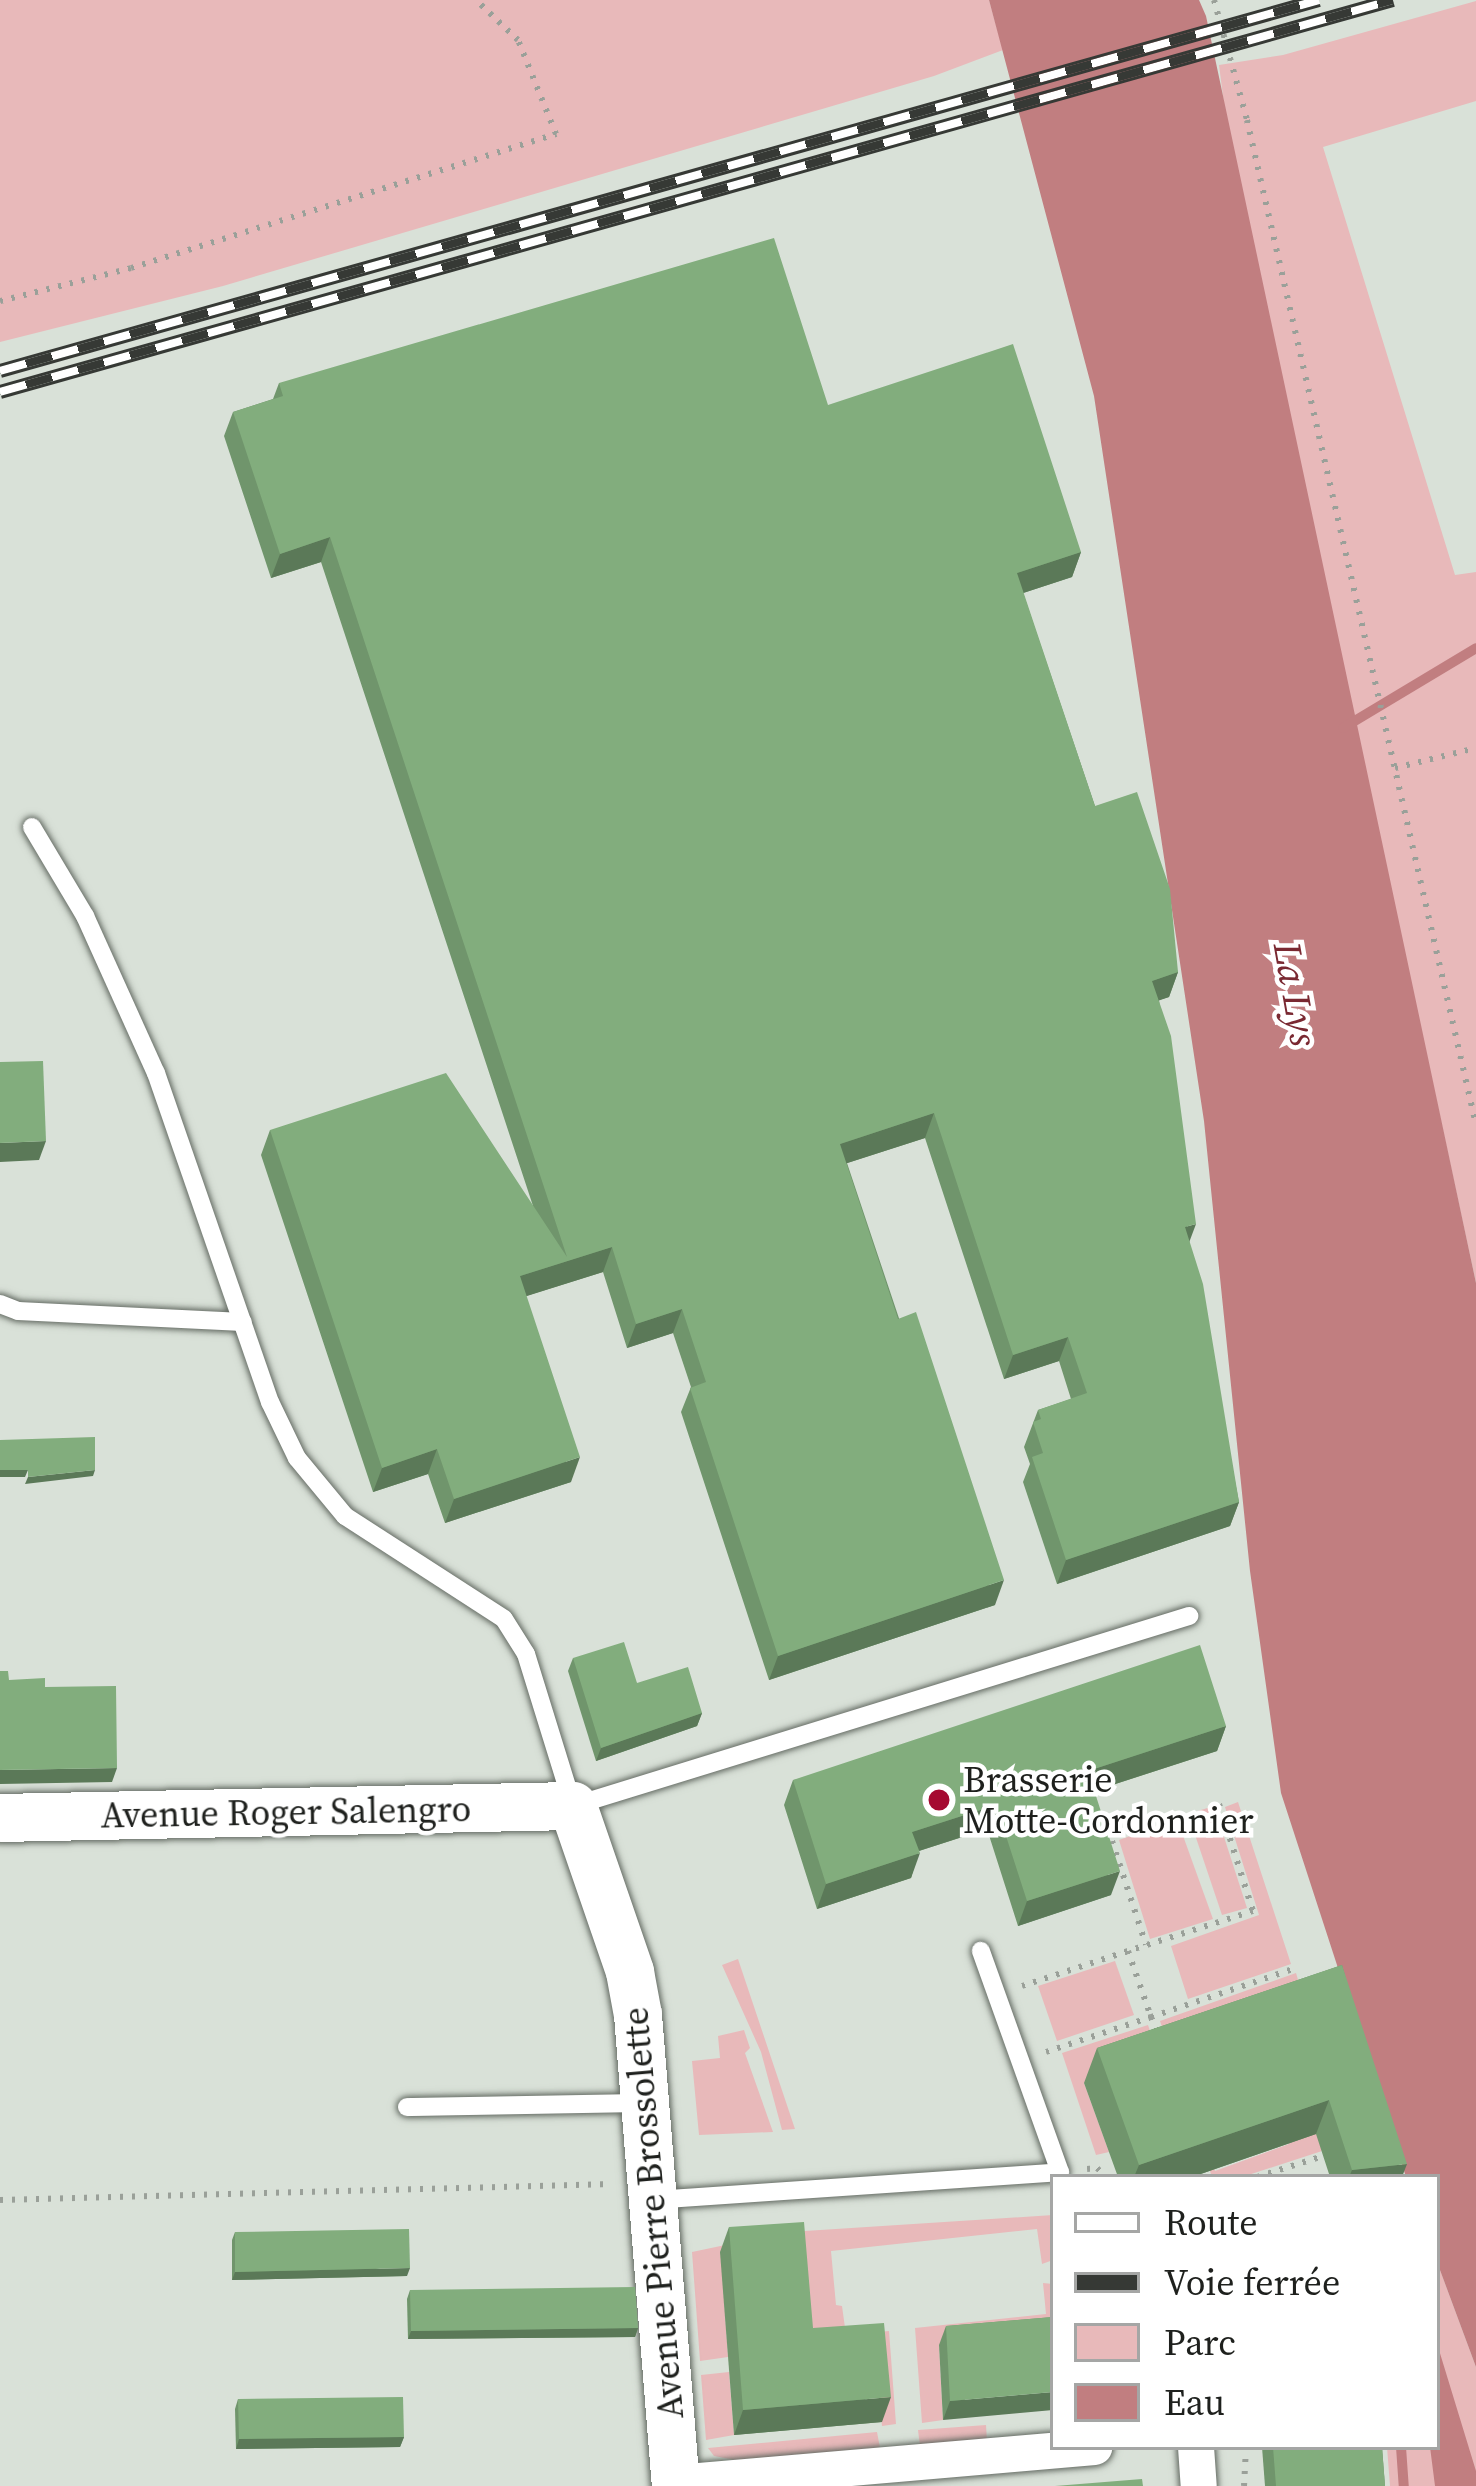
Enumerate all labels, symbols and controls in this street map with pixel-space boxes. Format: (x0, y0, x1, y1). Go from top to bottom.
water label: La Lys (1263, 938, 1327, 1050)
place label: Brasserie Motte-Cordonnier (963, 1757, 1254, 1842)
street label: Avenue Roger Salengro (100, 1787, 472, 1837)
marker: Brasserie Motte-Cordonnier (926, 1787, 952, 1813)
street label: Avenue Pierre Brossolette (613, 2005, 693, 2421)
legend (1050, 2174, 1440, 2450)
text: Route (1164, 2198, 1258, 2247)
text: Voie ferrée (1164, 2258, 1340, 2307)
text: Parc (1164, 2318, 1236, 2367)
text: Eau (1164, 2378, 1225, 2427)

